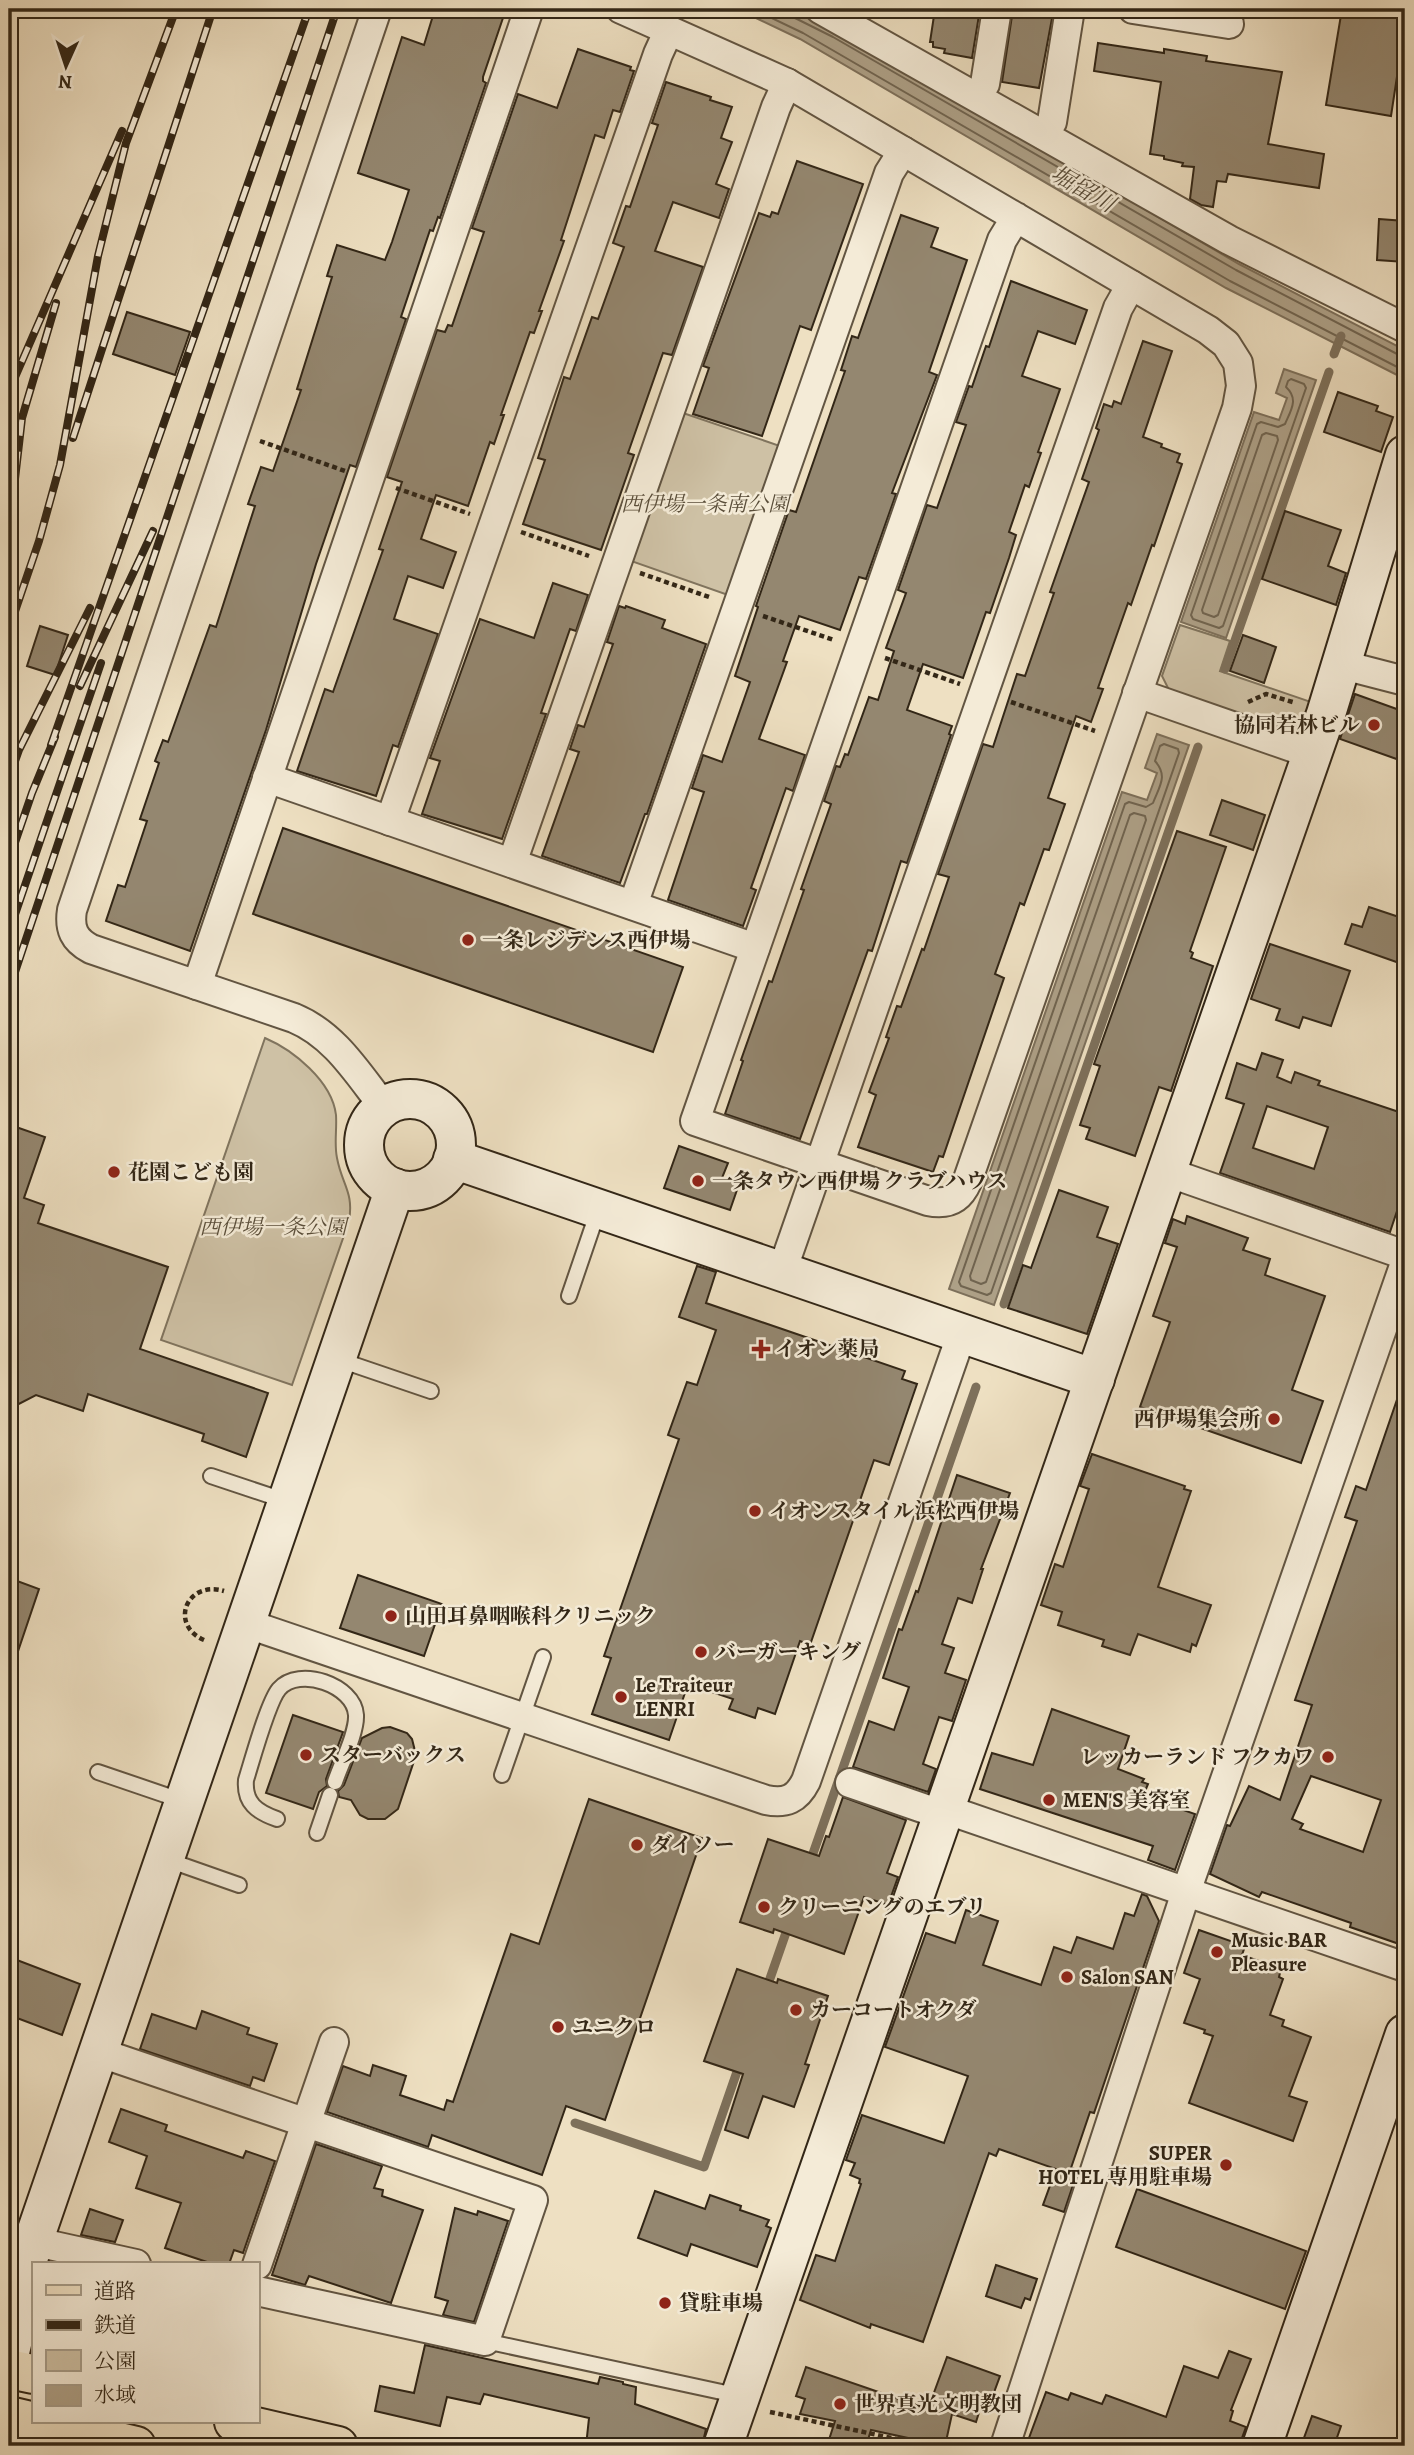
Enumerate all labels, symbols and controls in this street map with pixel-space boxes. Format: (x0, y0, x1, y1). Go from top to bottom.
north arrow (32, 32, 102, 102)
text: N (57, 69, 73, 95)
water label: 堀留川 (1045, 158, 1123, 221)
park label: 西伊場一条南公園 (621, 490, 792, 518)
place label: 協同若林ビル (1234, 711, 1360, 739)
marker: 協同若林ビル (1366, 717, 1382, 733)
place label: 一条レジデンス西伊場 (482, 926, 690, 954)
marker: 一条レジデンス西伊場 (460, 932, 476, 948)
place label: 花園こども園 (128, 1158, 254, 1186)
marker: 花園こども園 (106, 1164, 122, 1180)
place label: 一条タウン西伊場 クラブハウス (712, 1167, 1007, 1195)
marker: 一条タウン西伊場 クラブハウス (690, 1173, 706, 1189)
park label: 西伊場一条公園 (200, 1213, 349, 1241)
place label: イオン薬局 (775, 1335, 879, 1363)
marker: イオン薬局 (753, 1341, 769, 1357)
place label: 西伊場集会所 (1134, 1405, 1260, 1433)
marker: 西伊場集会所 (1266, 1411, 1282, 1427)
place label: イオンスタイル浜松西伊場 (769, 1497, 1019, 1525)
marker: イオンスタイル浜松西伊場 (747, 1503, 763, 1519)
place label: 山田耳鼻咽喉科クリニック (405, 1602, 656, 1630)
marker: 山田耳鼻咽喉科クリニック (383, 1608, 399, 1624)
place label: バーガーキング (715, 1638, 861, 1666)
marker: バーガーキング (693, 1644, 709, 1660)
place label: Le Traiteur LENRI (635, 1671, 733, 1723)
marker: Le Traiteur LENRI (613, 1689, 629, 1705)
place label: スターバックス (320, 1741, 466, 1769)
place label: レッカーランド フクカワ (1080, 1743, 1314, 1771)
marker: スターバックス (298, 1747, 314, 1763)
marker: レッカーランド フクカワ (1320, 1749, 1336, 1765)
place label: MEN'S 美容室 (1063, 1786, 1190, 1814)
marker: MEN'S 美容室 (1041, 1792, 1057, 1808)
place label: ダイソー (651, 1831, 735, 1859)
marker: ダイソー (629, 1837, 645, 1853)
place label: クリーニングのエブリ (778, 1893, 987, 1921)
marker: クリーニングのエブリ (756, 1899, 772, 1915)
place label: Music BAR Pleasure (1231, 1926, 1327, 1978)
marker: Music BAR Pleasure (1209, 1944, 1225, 1960)
place label: Salon SAN (1081, 1963, 1174, 1991)
marker: Salon SAN (1059, 1969, 1075, 1985)
place label: カーコートオクダ (810, 1996, 977, 2024)
marker: カーコートオクダ (788, 2002, 804, 2018)
place label: ユニクロ (572, 2013, 656, 2041)
marker: ユニクロ (550, 2019, 566, 2035)
place label: SUPER HOTEL 専用駐車場 (1038, 2139, 1213, 2191)
marker: SUPER HOTEL 専用駐車場 (1218, 2157, 1234, 2173)
legend (32, 2262, 259, 2424)
text: 道路 (94, 2277, 136, 2305)
place label: 貸駐車場 (679, 2289, 763, 2317)
marker: 貸駐車場 (657, 2295, 673, 2311)
text: 鉄道 (94, 2311, 136, 2339)
text: 公園 (94, 2347, 136, 2375)
text: 水域 (94, 2381, 136, 2409)
place label: 世界真光文明教団 (854, 2390, 1022, 2418)
marker: 世界真光文明教団 (832, 2396, 848, 2412)

